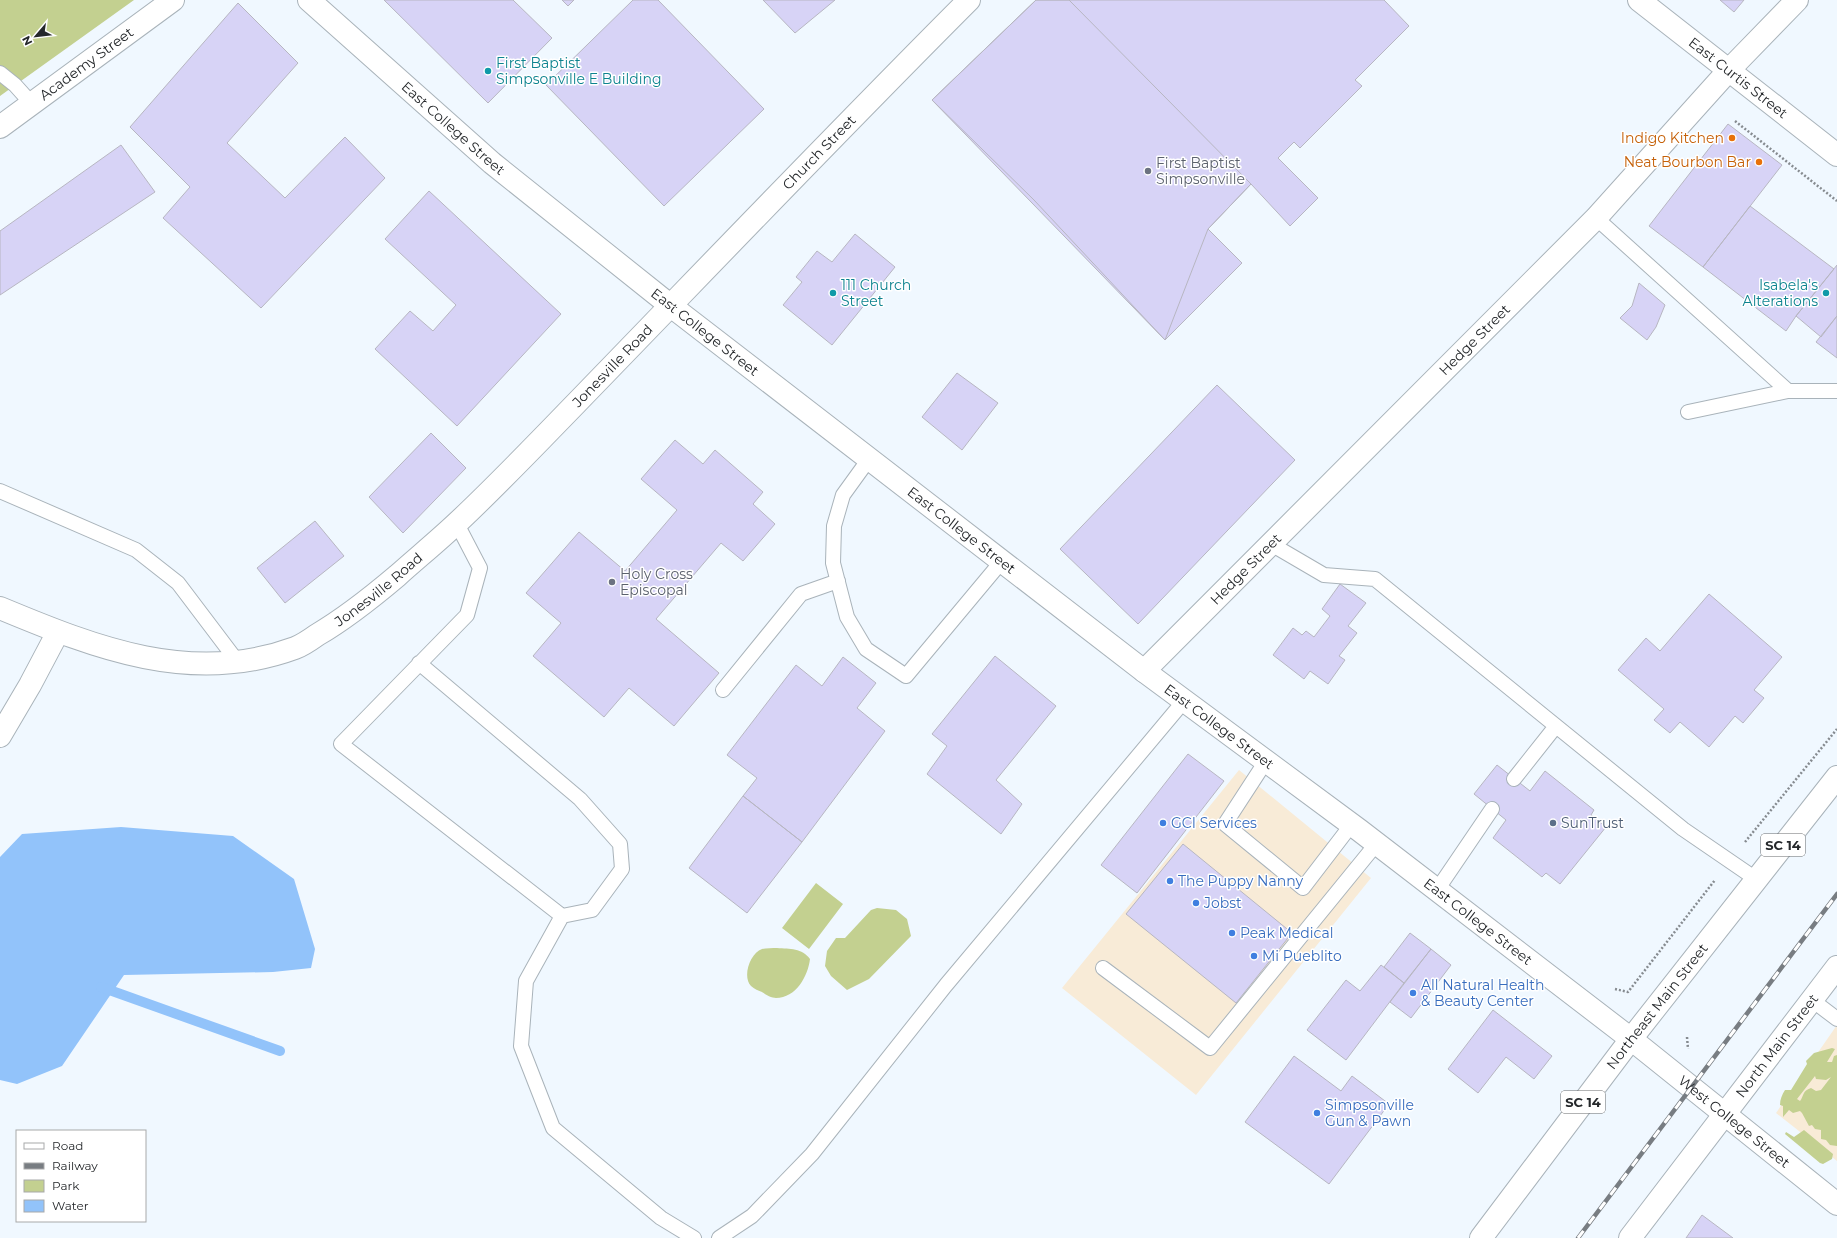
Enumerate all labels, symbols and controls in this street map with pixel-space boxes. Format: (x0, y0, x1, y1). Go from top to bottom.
north arrow (16, 16, 56, 56)
street label: Academy Street (36, 23, 137, 104)
text: N (19, 33, 35, 48)
street label: East Curtis Street (1685, 33, 1792, 122)
place label: First Baptist Simpsonville E Building (496, 54, 662, 88)
marker: First Baptist Simpsonville E Building (483, 66, 493, 76)
street label: East College Street (398, 78, 509, 179)
street label: Church Street (779, 111, 860, 194)
place label: Indigo Kitchen (1621, 129, 1724, 147)
marker: Indigo Kitchen (1727, 133, 1737, 143)
place label: Neat Bourbon Bar (1624, 153, 1751, 171)
place label: First Baptist Simpsonville (1156, 154, 1245, 188)
marker: Neat Bourbon Bar (1754, 157, 1764, 167)
marker: First Baptist Simpsonville (1143, 166, 1153, 176)
place label: 111 Church Street (841, 276, 911, 310)
place label: Isabela's Alterations (1743, 276, 1818, 310)
street label: East College Street (647, 284, 763, 380)
marker: 111 Church Street (828, 288, 838, 298)
marker: Isabela's Alterations (1821, 288, 1831, 298)
street label: Hedge Street (1435, 300, 1514, 379)
street label: Jonesville Road (568, 321, 657, 412)
street label: East College Street (904, 483, 1020, 578)
street label: Hedge Street (1206, 529, 1285, 609)
street label: Jonesville Road (330, 549, 426, 631)
place label: Holy Cross Episcopal (620, 565, 693, 599)
marker: Holy Cross Episcopal (607, 577, 617, 587)
street label: East College Street (1161, 680, 1278, 773)
place label: GCI Services (1171, 814, 1257, 832)
place label: SunTrust (1561, 814, 1624, 832)
marker: GCI Services (1158, 818, 1168, 828)
marker: SunTrust (1548, 818, 1558, 828)
road number: SC 14 (1761, 834, 1805, 856)
place label: The Puppy Nanny (1178, 872, 1303, 890)
street label: East College Street (1420, 874, 1536, 969)
marker: The Puppy Nanny (1165, 876, 1175, 886)
place label: Jobst (1203, 894, 1242, 912)
marker: Jobst (1191, 898, 1201, 908)
place label: Peak Medical (1240, 924, 1333, 942)
marker: Peak Medical (1227, 928, 1237, 938)
street label: Northeast Main Street (1602, 939, 1712, 1073)
place label: Mi Pueblito (1262, 947, 1342, 965)
marker: Mi Pueblito (1249, 951, 1259, 961)
place label: All Natural Health & Beauty Center (1421, 976, 1544, 1010)
marker: All Natural Health & Beauty Center (1408, 988, 1418, 998)
street label: North Main Street (1732, 990, 1822, 1101)
street label: West College Street (1675, 1071, 1794, 1172)
road number: SC 14 (1561, 1091, 1605, 1113)
place label: Simpsonville Gun & Pawn (1325, 1096, 1414, 1130)
marker: Simpsonville Gun & Pawn (1312, 1108, 1322, 1118)
legend (16, 1130, 146, 1222)
text: Road (52, 1138, 83, 1153)
text: Railway (52, 1158, 98, 1173)
text: Park (52, 1178, 80, 1193)
text: Water (52, 1198, 89, 1213)

